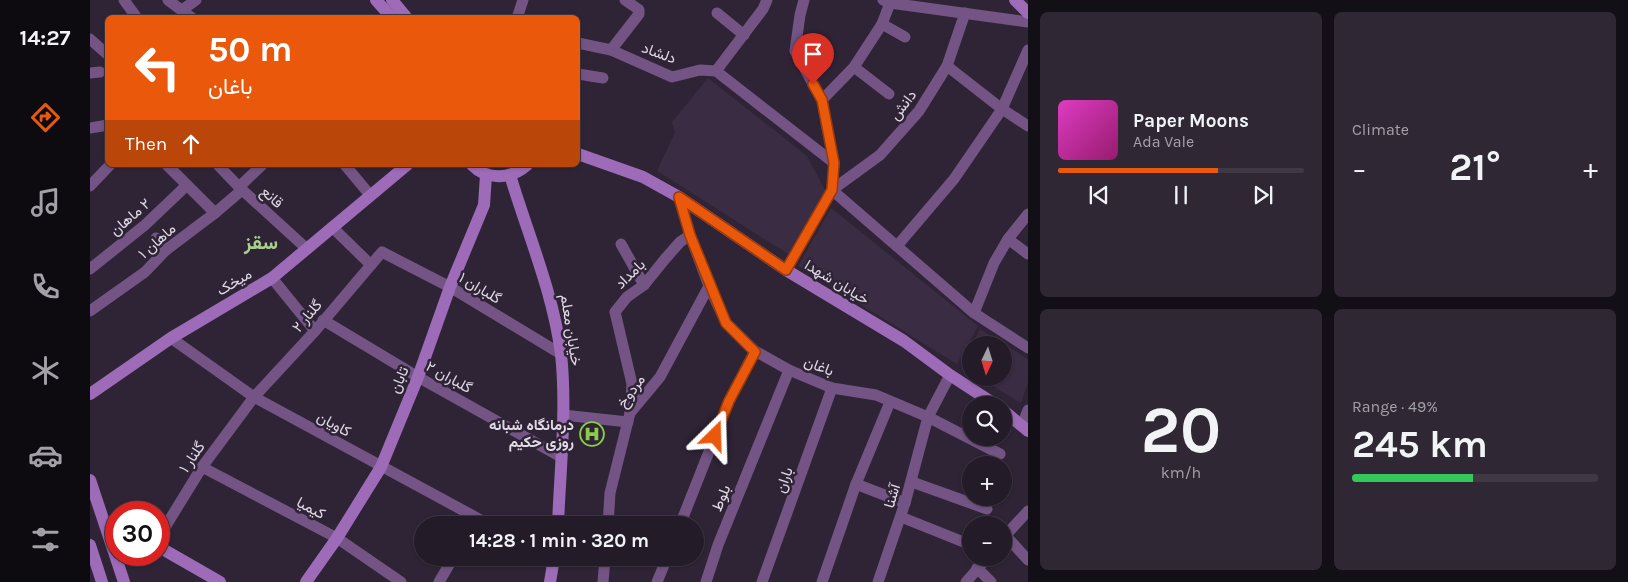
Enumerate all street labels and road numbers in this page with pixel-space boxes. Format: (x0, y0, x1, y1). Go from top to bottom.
street label: دلشاد (639, 39, 679, 67)
street label: دانش (886, 86, 921, 124)
street label: قانع (256, 182, 287, 213)
street label: ٢ ماهان (106, 194, 154, 239)
street label: ماهان ۱ (135, 219, 179, 263)
street label: بامداد (611, 255, 649, 293)
street label: خیابان شهدا (801, 256, 873, 308)
street label: میخک (213, 265, 255, 299)
street label: گلباران ۱ (456, 268, 505, 308)
street label: خیابان معلم (555, 293, 586, 367)
street label: گلنار ۲ (288, 296, 326, 336)
street label: باغان (802, 352, 836, 380)
street label: گلباران ۲ (423, 357, 475, 397)
street label: تابان (386, 364, 412, 396)
street label: مردوخ (613, 371, 651, 412)
street label: کاویان (314, 407, 354, 441)
street label: گلنار ۱ (175, 438, 209, 476)
street label: باران (771, 465, 797, 495)
street label: آشنا (880, 480, 905, 510)
street label: بلوط (708, 482, 734, 514)
street label: کیمیا (293, 493, 329, 523)

